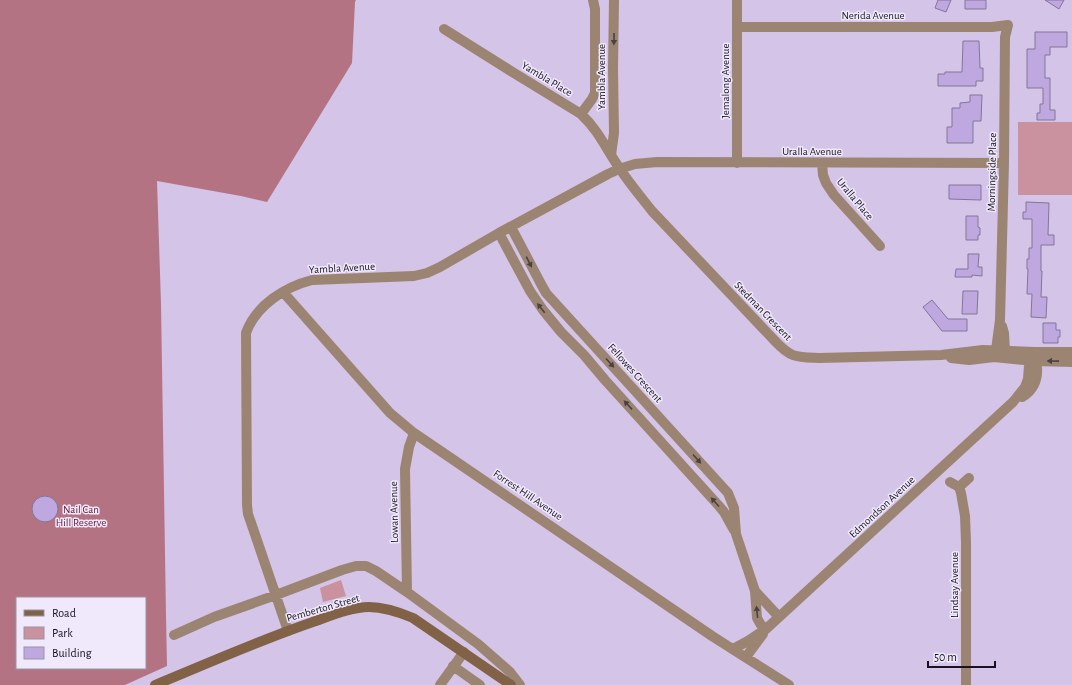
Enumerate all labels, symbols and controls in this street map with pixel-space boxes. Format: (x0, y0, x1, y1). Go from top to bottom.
street label: Nerida Avenue (841, 10, 905, 21)
one-way arrow (610, 33, 617, 45)
street label: Jemalong Avenue (720, 43, 731, 119)
street label: Yambla Avenue (596, 44, 607, 110)
street label: Yambla Place (520, 60, 574, 98)
street label: Morningside Place (986, 133, 998, 211)
street label: Uralla Avenue (782, 146, 842, 157)
street label: Uralla Place (835, 176, 875, 222)
one-way arrow (526, 256, 532, 268)
street label: Yambla Avenue (309, 261, 375, 275)
street label: Stedman Crescent (732, 279, 794, 343)
one-way arrow (537, 303, 546, 314)
street label: Fellowes Crescent (606, 341, 665, 405)
one-way arrow (605, 358, 614, 367)
one-way arrow (1046, 358, 1059, 364)
one-way arrow (623, 400, 632, 410)
one-way arrow (692, 454, 702, 464)
street label: Forrest Hill Avenue (491, 468, 565, 522)
street label: Edmondson Avenue (847, 474, 917, 540)
street label: Lowan Avenue (388, 481, 400, 543)
one-way arrow (711, 497, 720, 506)
park label: Nail Can Hill Reserve (56, 504, 106, 528)
street label: Lindsay Avenue (949, 552, 960, 618)
street label: Pemberton Street (285, 592, 361, 624)
legend (16, 597, 146, 669)
one-way arrow (753, 606, 760, 618)
text: Road (52, 607, 76, 619)
text: Park (52, 627, 73, 639)
scale bar (928, 643, 995, 669)
text: Building (52, 647, 92, 659)
text: 50 m (934, 651, 957, 663)

